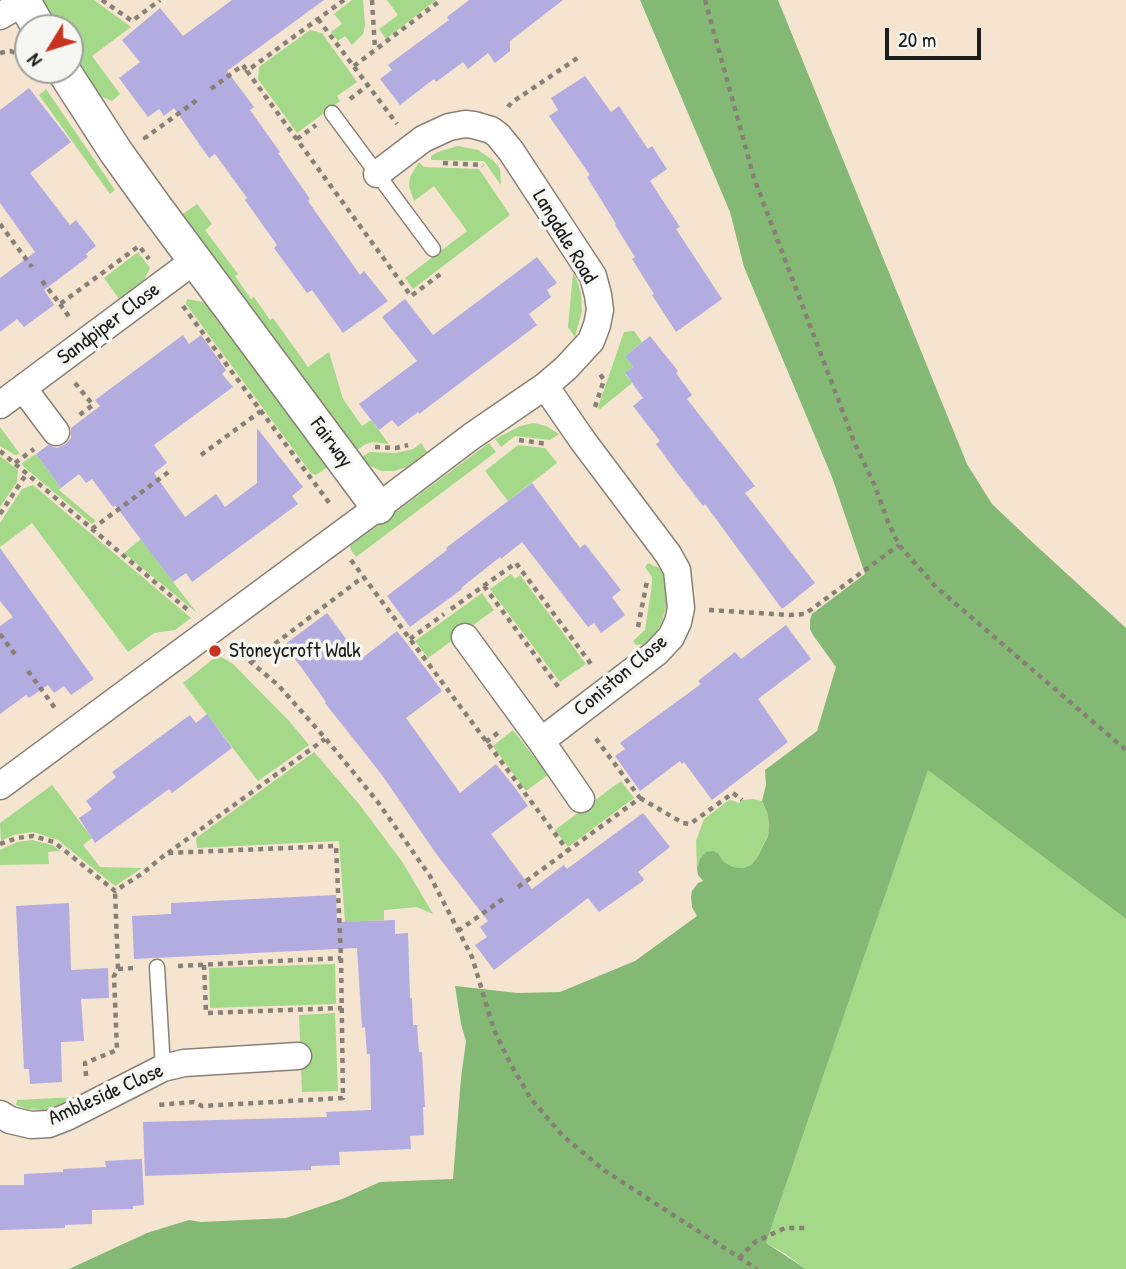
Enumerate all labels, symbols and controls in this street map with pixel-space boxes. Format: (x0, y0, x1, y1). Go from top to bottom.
north arrow (14, 14, 84, 84)
scale bar (888, 14, 984, 58)
text: 20 m (898, 25, 936, 54)
text: N (21, 49, 47, 73)
street label: Langdale Road (526, 186, 602, 288)
street label: Sandpiper Close (53, 277, 165, 371)
street label: Fairway (304, 413, 358, 473)
street label: Coniston Close (569, 630, 673, 722)
place label: Stoneycroft Walk (229, 638, 361, 664)
marker: Stoneycroft Walk (207, 643, 223, 659)
street label: Ambleside Close (45, 1058, 167, 1132)

